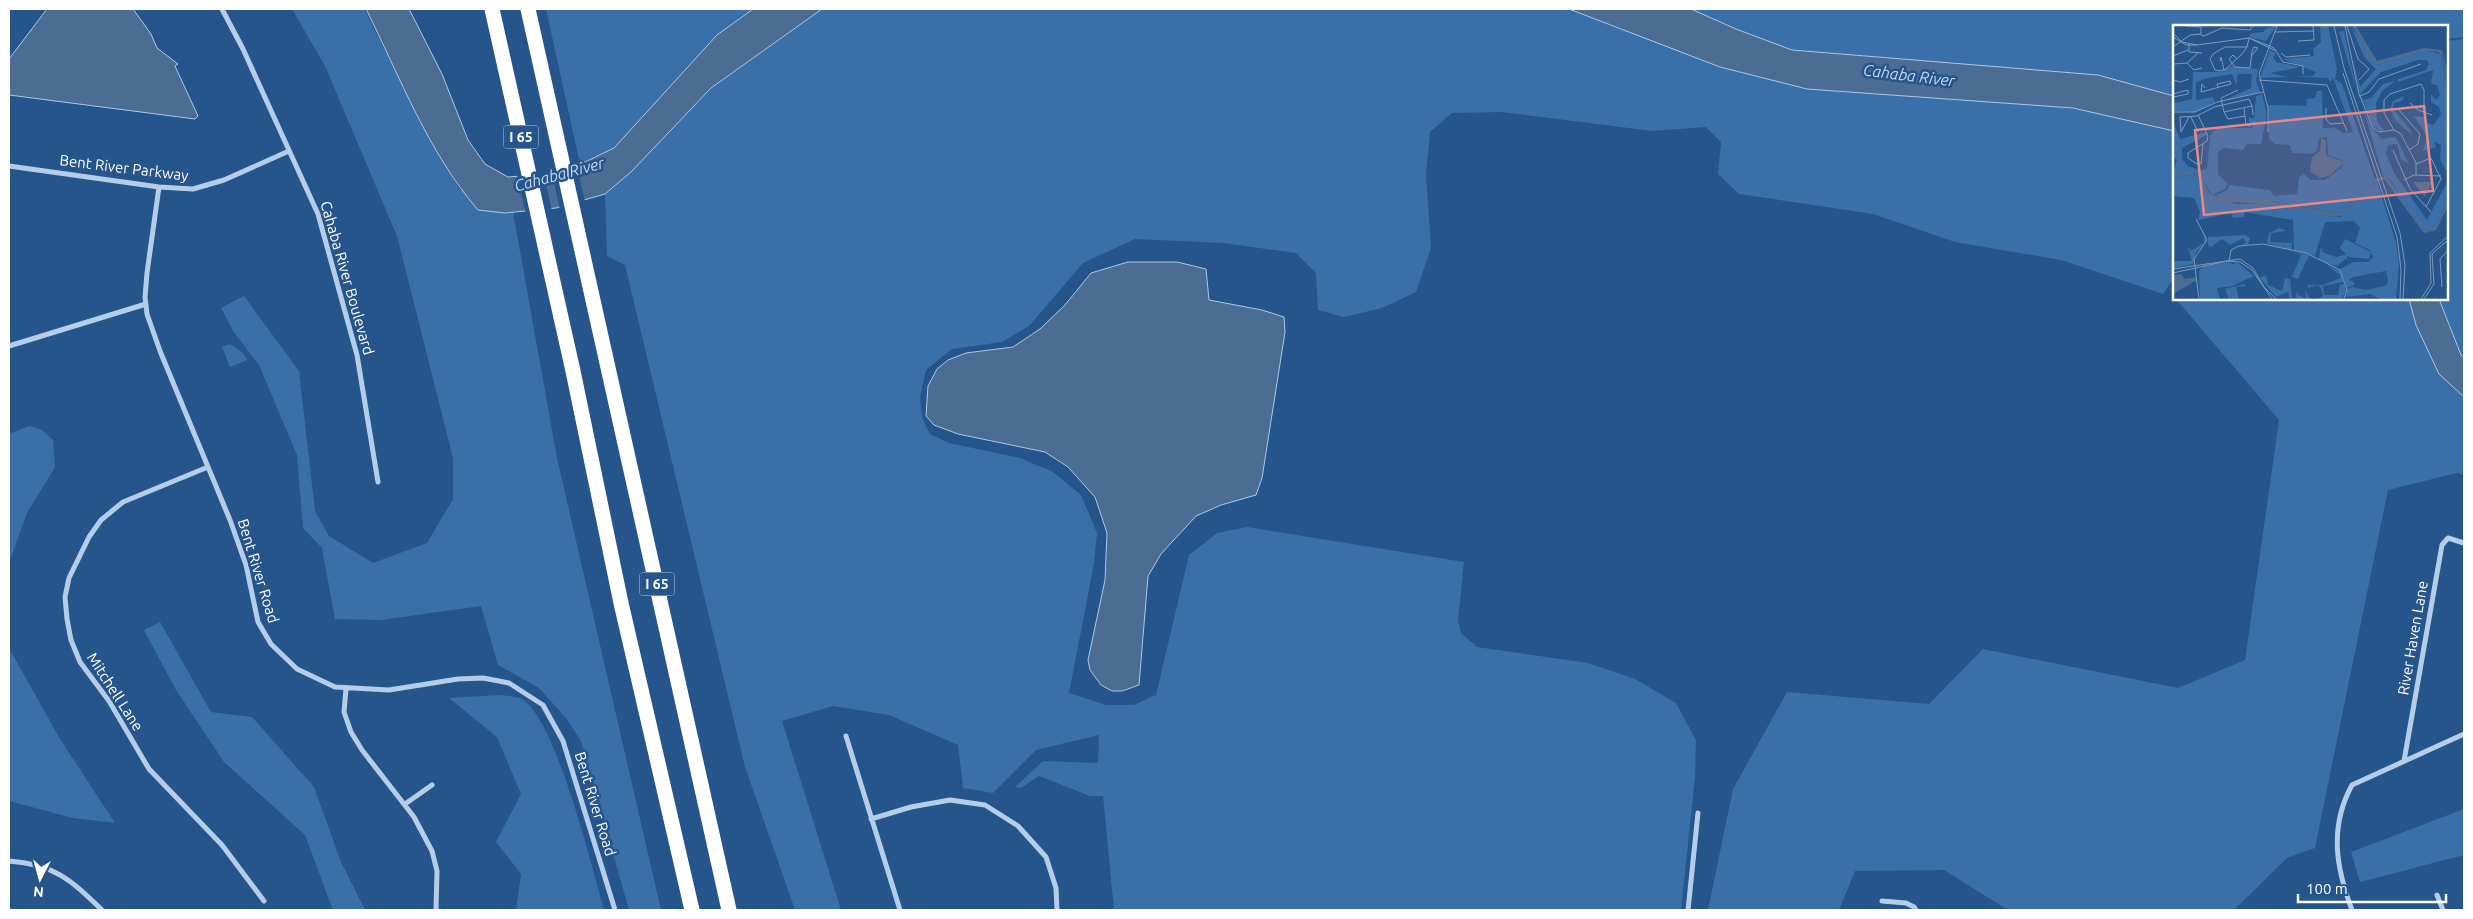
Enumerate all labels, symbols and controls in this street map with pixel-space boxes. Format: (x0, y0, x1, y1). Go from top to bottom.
inset map (2173, 25, 2448, 300)
water label: Cahaba River (1862, 60, 1957, 90)
road number: I 65 (504, 125, 538, 148)
street label: Bent River Parkway (59, 151, 189, 184)
water label: Cahaba River (512, 153, 607, 195)
street label: Cahaba River Boulevard (317, 199, 378, 357)
street label: Bent River Road (235, 517, 282, 625)
road number: I 65 (640, 572, 674, 596)
street label: River Haven Lane (2394, 580, 2431, 696)
street label: Mitchell Lane (84, 649, 147, 734)
street label: Bent River Road (572, 750, 619, 858)
north arrow (15, 854, 65, 904)
scale bar (2298, 872, 2446, 904)
text: 100 m (2306, 880, 2348, 897)
text: N (33, 883, 45, 900)

